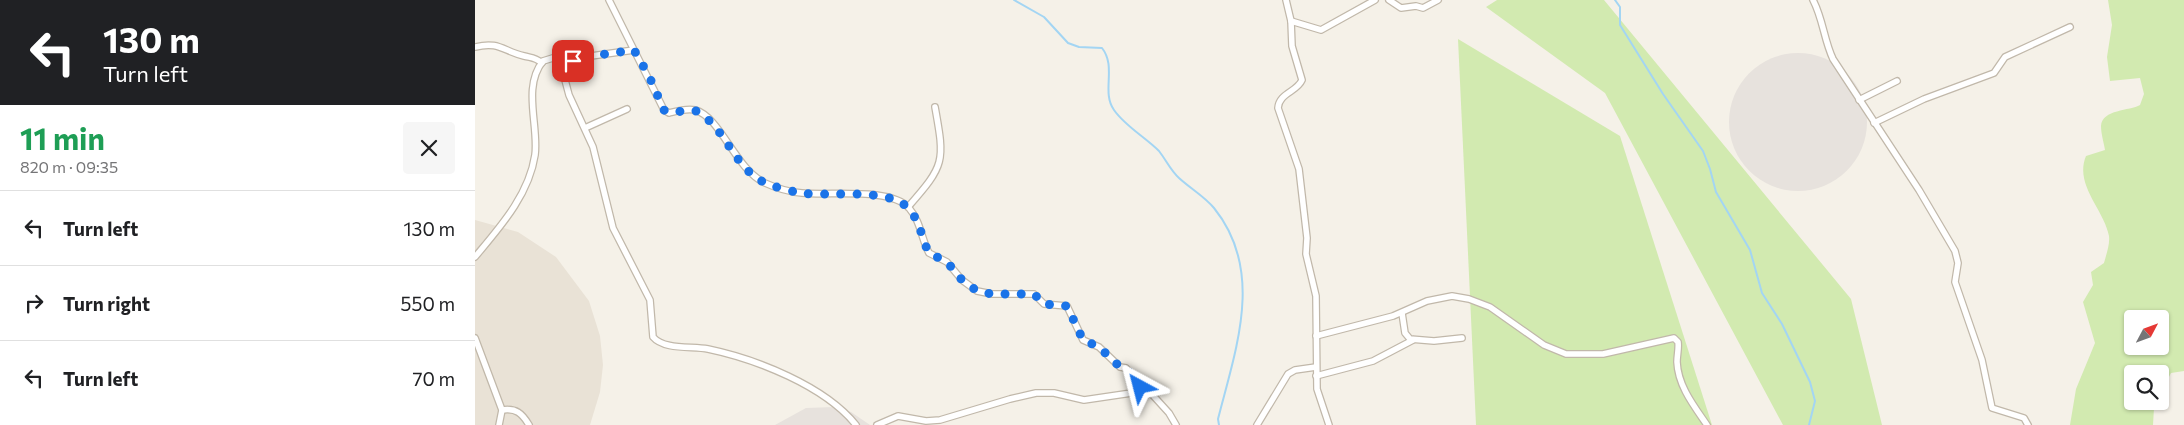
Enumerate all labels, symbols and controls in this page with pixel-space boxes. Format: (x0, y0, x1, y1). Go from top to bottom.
text: 130 m (103, 17, 200, 60)
icon: left (20, 20, 85, 85)
pin (552, 40, 594, 82)
icon: arrive (559, 47, 587, 75)
text: Turn left (103, 60, 188, 87)
text: 11 min (20, 119, 105, 156)
button: close (403, 122, 455, 174)
text: 820 m · 09:35 (20, 157, 118, 176)
icon: left (20, 214, 48, 242)
text: Turn left (63, 217, 138, 240)
text: 130 m (403, 217, 455, 240)
icon: right (20, 289, 48, 317)
text: Turn right (63, 292, 150, 315)
text: 550 m (401, 292, 455, 315)
north arrow (2124, 310, 2169, 355)
map controls (2124, 310, 2169, 410)
position arrow (1113, 360, 1165, 412)
icon: left (20, 364, 48, 392)
button: search (2124, 365, 2169, 410)
text: Turn left (63, 367, 138, 390)
text: 70 m (412, 367, 455, 390)

